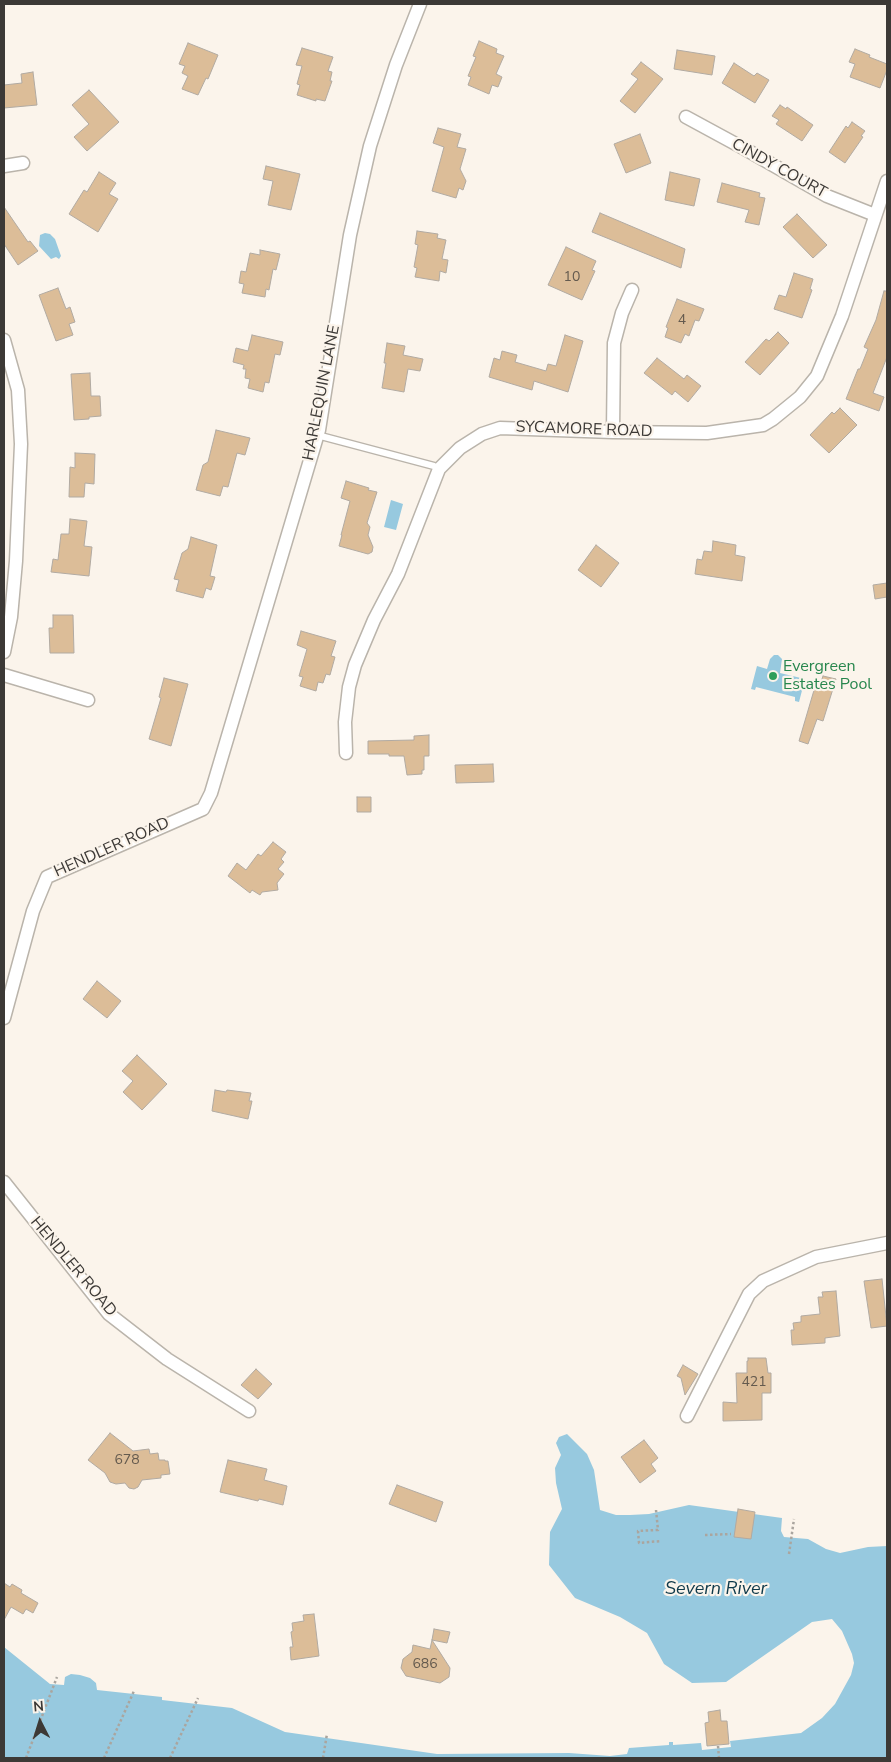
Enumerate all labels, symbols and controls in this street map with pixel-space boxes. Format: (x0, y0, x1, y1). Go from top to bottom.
street label: CINDY COURT (728, 135, 830, 203)
house number: 10 (564, 270, 580, 286)
house number: 4 (678, 313, 686, 329)
street label: HARLEQUIN LANE (299, 324, 345, 462)
street label: SYCAMORE ROAD (515, 418, 653, 442)
place label: Evergreen Estates Pool (783, 657, 872, 695)
marker: Evergreen Estates Pool (767, 670, 779, 682)
street label: HENDLER ROAD (51, 814, 173, 882)
street label: HENDLER ROAD (26, 1213, 120, 1321)
house number: 421 (741, 1375, 767, 1391)
house number: 678 (114, 1453, 140, 1469)
water label: Severn River (665, 1579, 767, 1601)
house number: 686 (412, 1657, 438, 1673)
north arrow (15, 1697, 65, 1747)
text: N (33, 1697, 45, 1716)

